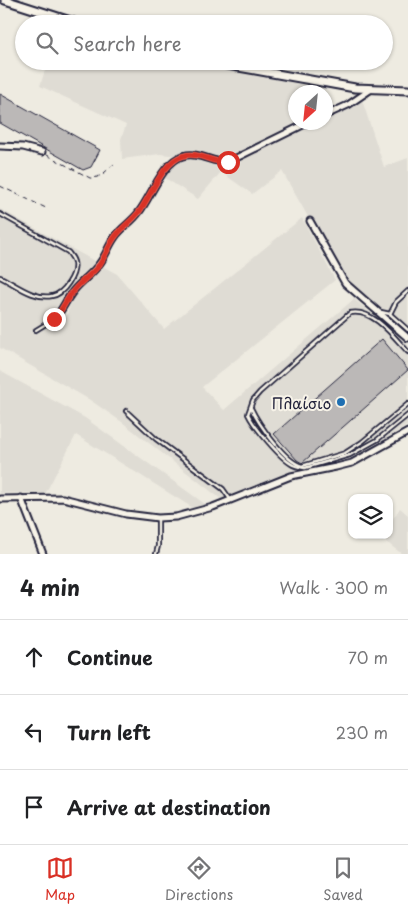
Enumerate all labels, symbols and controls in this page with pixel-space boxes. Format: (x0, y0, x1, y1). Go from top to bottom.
search box (15, 15, 393, 70)
icon: search (33, 29, 61, 57)
text: Search here (73, 29, 182, 57)
north arrow (288, 85, 333, 130)
route start (217, 151, 240, 174)
route end (43, 308, 66, 331)
place label: Πλαίσιο (271, 391, 331, 414)
marker: Πλαίσιο (335, 396, 347, 408)
map controls (348, 494, 393, 539)
button: layers (348, 494, 393, 539)
text: 4 min (20, 571, 80, 603)
text: Walk · 300 m (279, 575, 388, 599)
icon: ahead (20, 643, 48, 671)
text: Continue (67, 643, 153, 671)
text: 70 m (348, 645, 388, 669)
icon: left (20, 718, 48, 746)
text: Turn left (67, 718, 151, 746)
text: 230 m (336, 720, 388, 744)
icon: arrive (20, 793, 48, 821)
text: Arrive at destination (67, 793, 271, 821)
tab: Map (45, 854, 75, 905)
tab: Directions (165, 854, 233, 905)
tab: Saved (323, 854, 363, 905)

